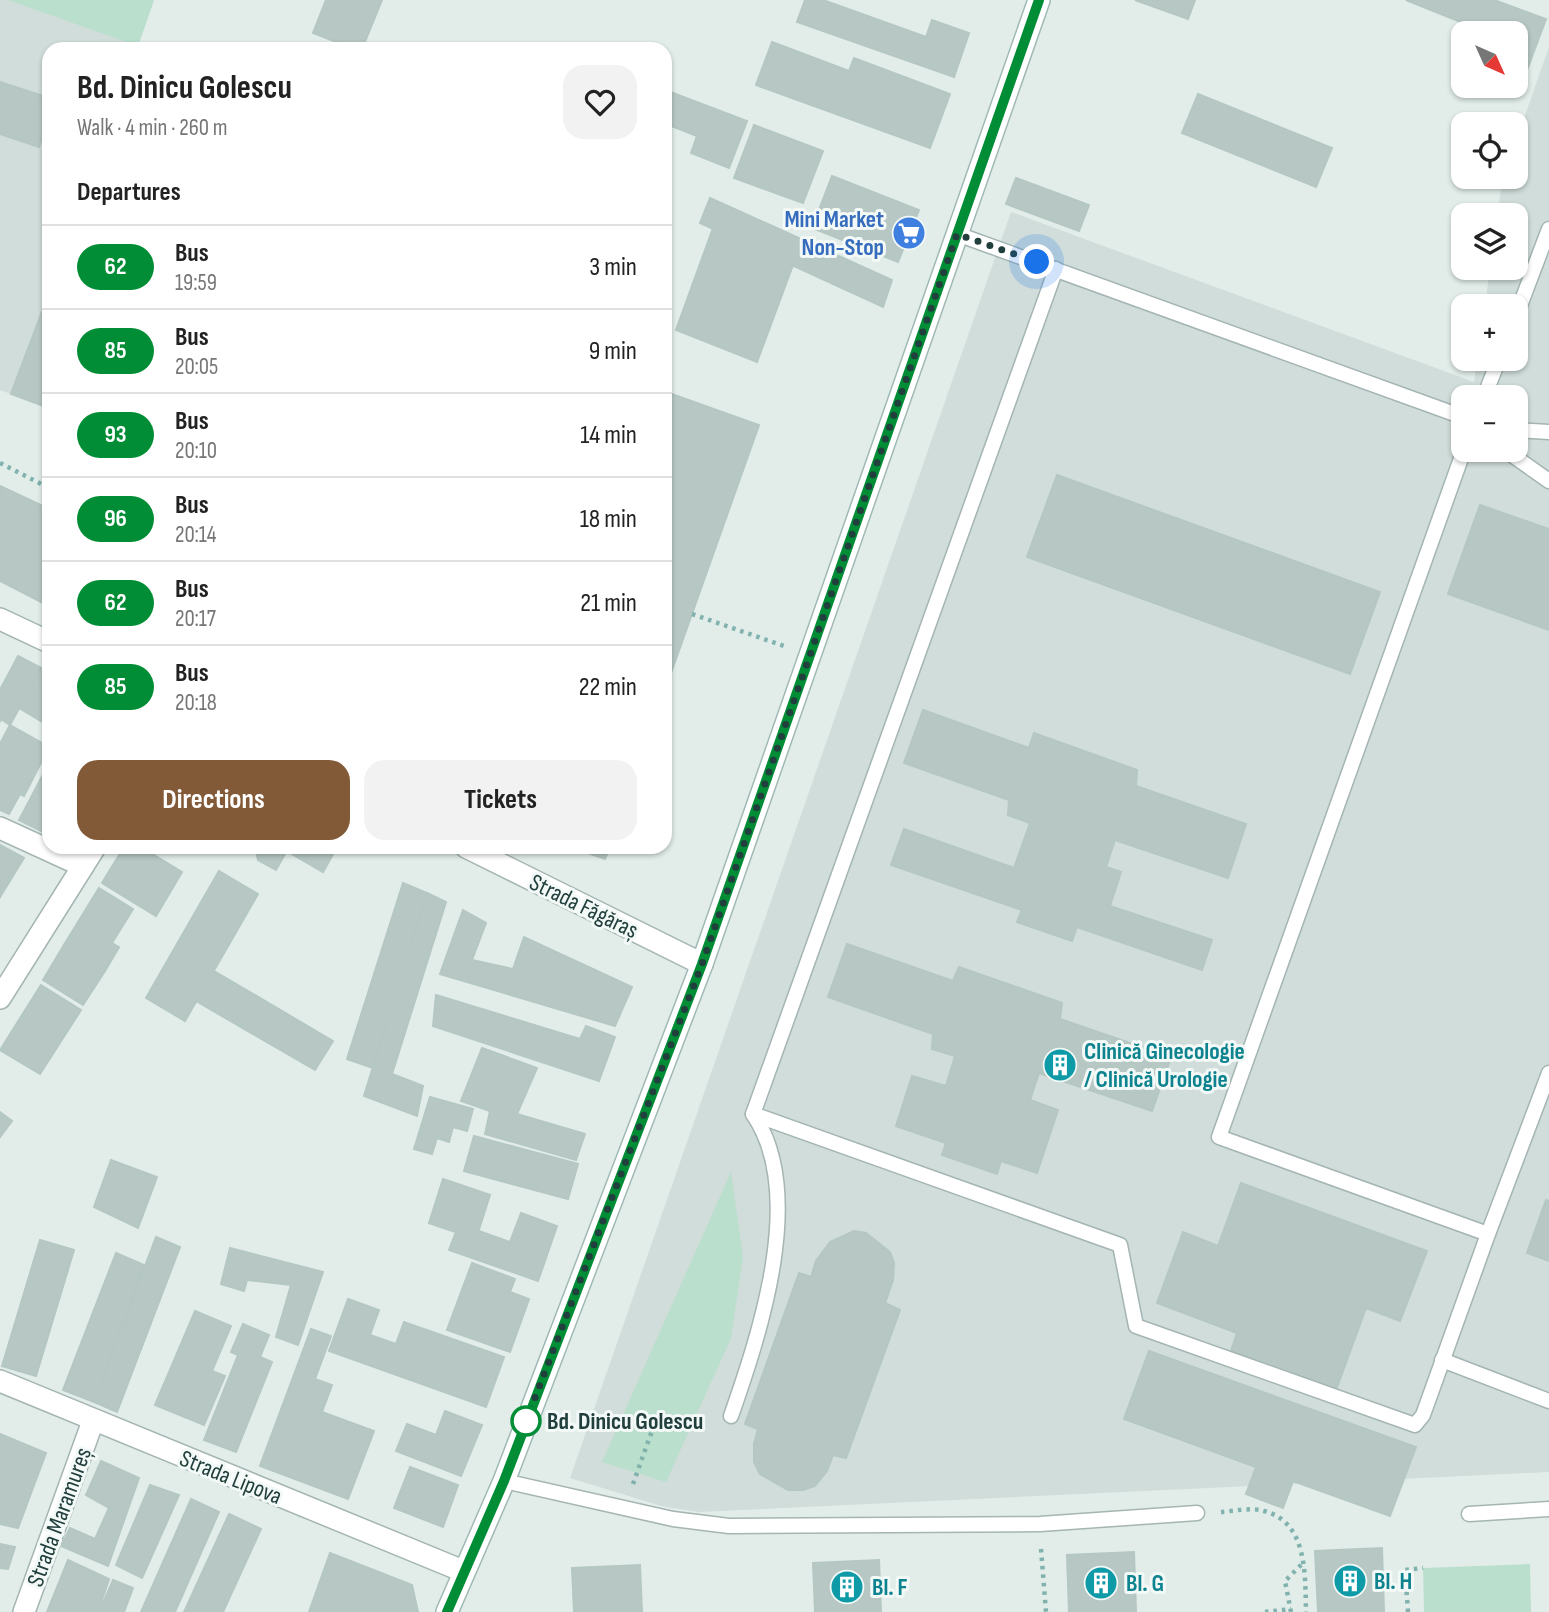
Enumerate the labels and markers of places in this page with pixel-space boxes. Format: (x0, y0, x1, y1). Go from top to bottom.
place label: Mini Market Non-Stop (784, 205, 884, 262)
supermarket icon: Mini Market Non-Stop (890, 214, 928, 252)
place label: Clinică Ginecologie / Clinică Urologie (1084, 1037, 1245, 1094)
building icon: Clinică Ginecologie / Clinică Urologie (1041, 1046, 1079, 1084)
marker: Bd. Dinicu Golescu (511, 1406, 541, 1436)
place label: Bd. Dinicu Golescu (547, 1407, 703, 1436)
building icon: Bl. H (1331, 1562, 1369, 1600)
building icon: Bl. G (1082, 1564, 1120, 1602)
place label: Bl. H (1374, 1567, 1412, 1596)
building icon: Bl. F (828, 1568, 866, 1606)
place label: Bl. G (1126, 1569, 1164, 1598)
place label: Bl. F (872, 1573, 908, 1602)

